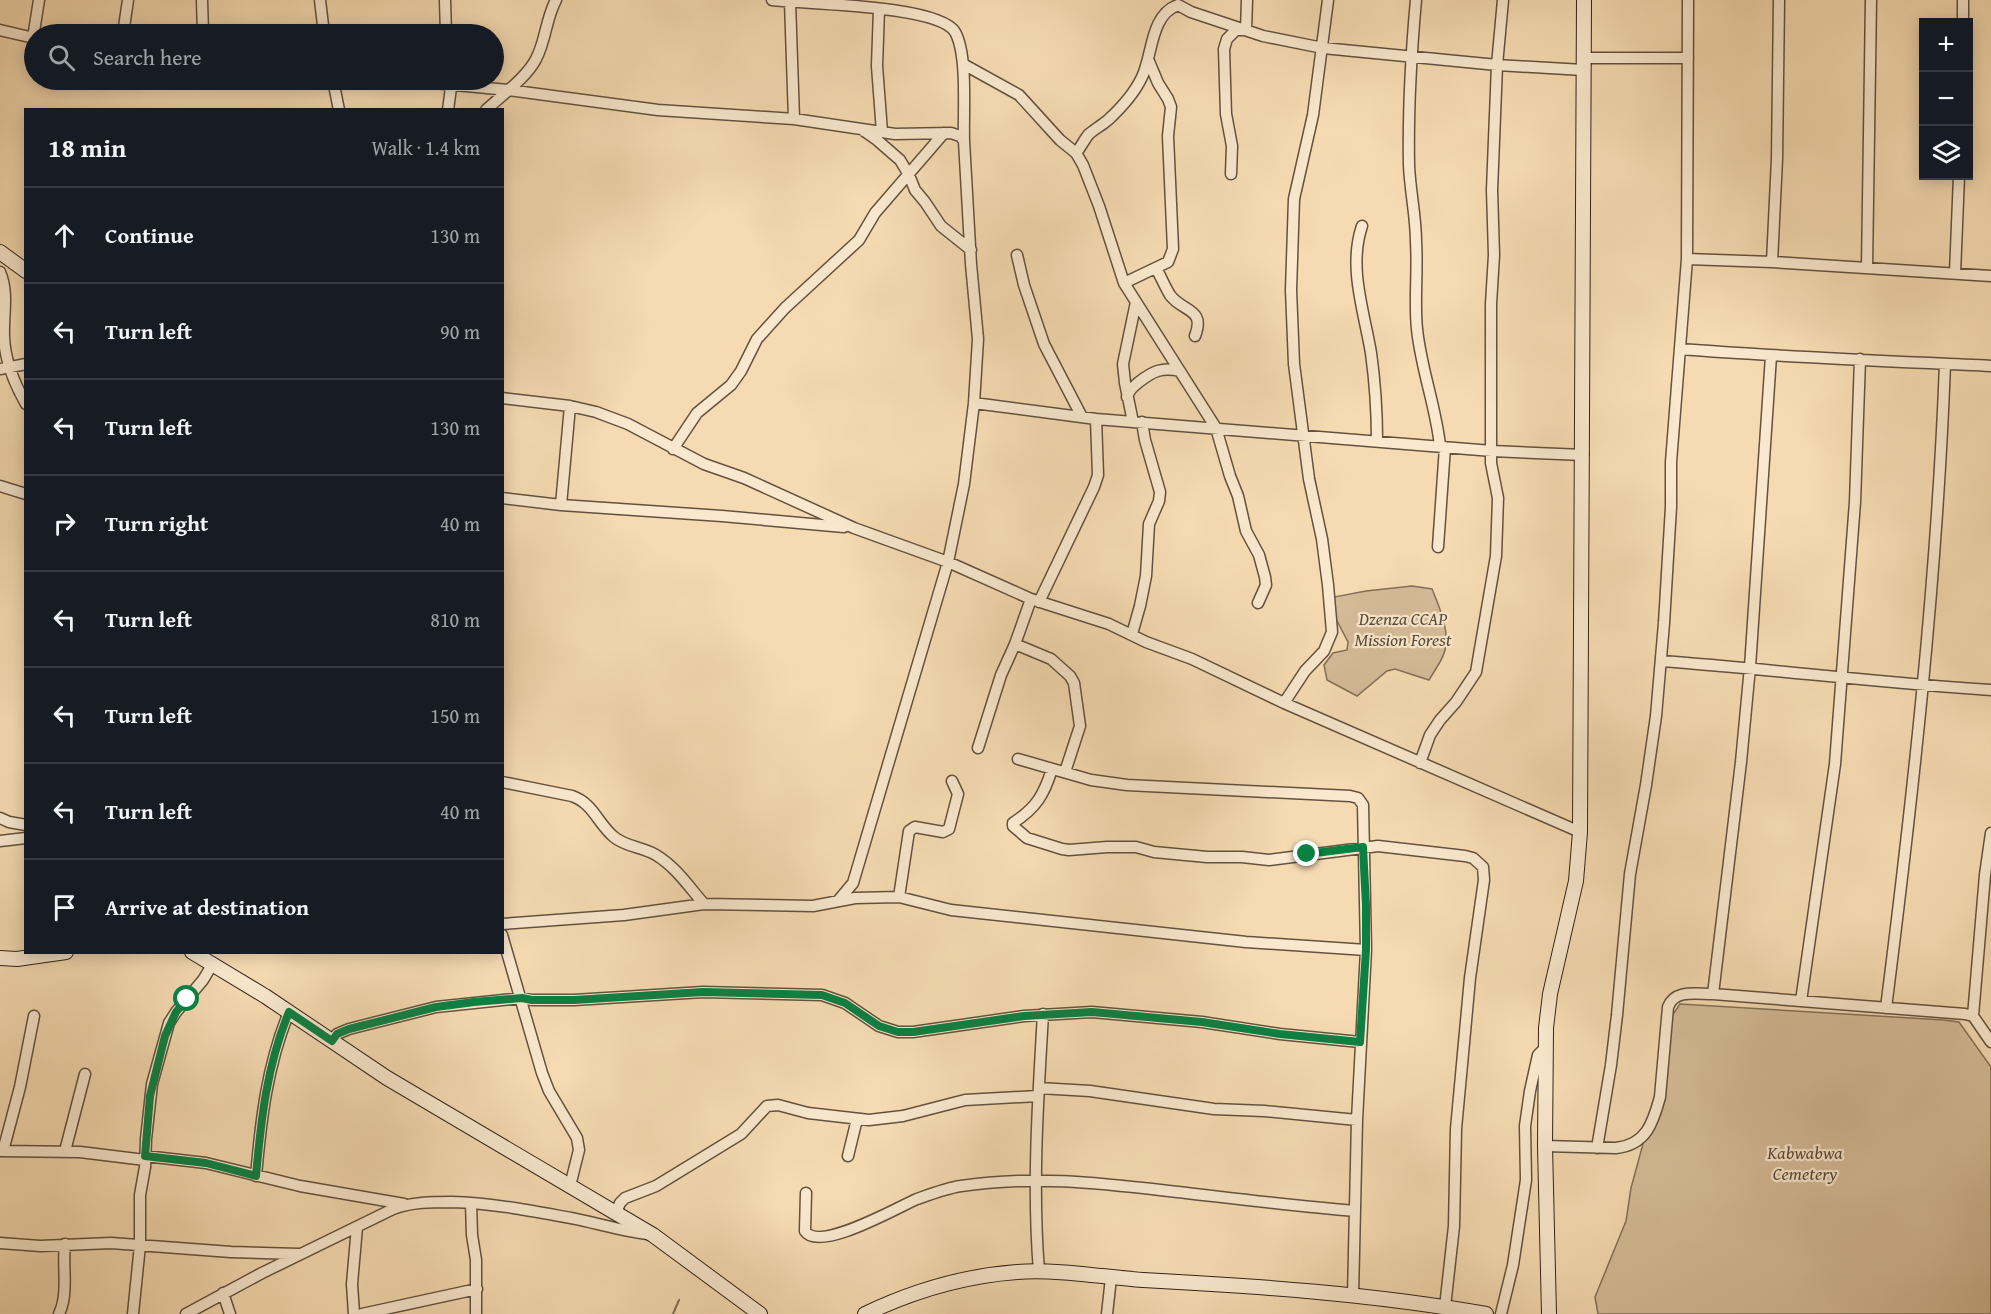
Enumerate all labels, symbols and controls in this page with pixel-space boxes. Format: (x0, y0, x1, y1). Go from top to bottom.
map controls (1919, 18, 1973, 180)
button: + (1919, 18, 1973, 72)
search box (24, 24, 504, 90)
icon: search (45, 41, 78, 74)
text: Search here (93, 41, 202, 73)
button: − (1919, 72, 1973, 126)
button: layers (1919, 126, 1973, 180)
text: 18 min (48, 128, 126, 167)
text: Walk · 1.4 km (371, 133, 480, 162)
icon: ahead (48, 219, 81, 252)
text: Continue (105, 219, 194, 251)
text: 130 m (430, 221, 480, 250)
icon: left (48, 315, 81, 348)
text: Turn left (105, 315, 192, 347)
text: 90 m (440, 317, 480, 346)
icon: left (48, 411, 81, 444)
text: Turn left (105, 411, 192, 443)
text: 130 m (430, 413, 480, 442)
icon: right (48, 507, 81, 540)
text: Turn right (105, 507, 208, 539)
text: 40 m (440, 509, 480, 538)
icon: left (48, 603, 81, 636)
text: Turn left (105, 603, 192, 635)
text: 810 m (430, 605, 480, 634)
park label: Dzenza CCAP Mission Forest (1355, 605, 1452, 653)
icon: left (48, 699, 81, 732)
text: Turn left (105, 699, 192, 731)
text: 150 m (430, 701, 480, 730)
icon: left (48, 795, 81, 828)
text: Turn left (105, 795, 192, 827)
text: 40 m (440, 797, 480, 826)
route end (1293, 840, 1319, 866)
icon: arrive (48, 891, 81, 924)
text: Arrive at destination (105, 891, 309, 923)
route start (173, 985, 199, 1011)
park label: Kabwabwa Cemetery (1766, 1139, 1843, 1187)

